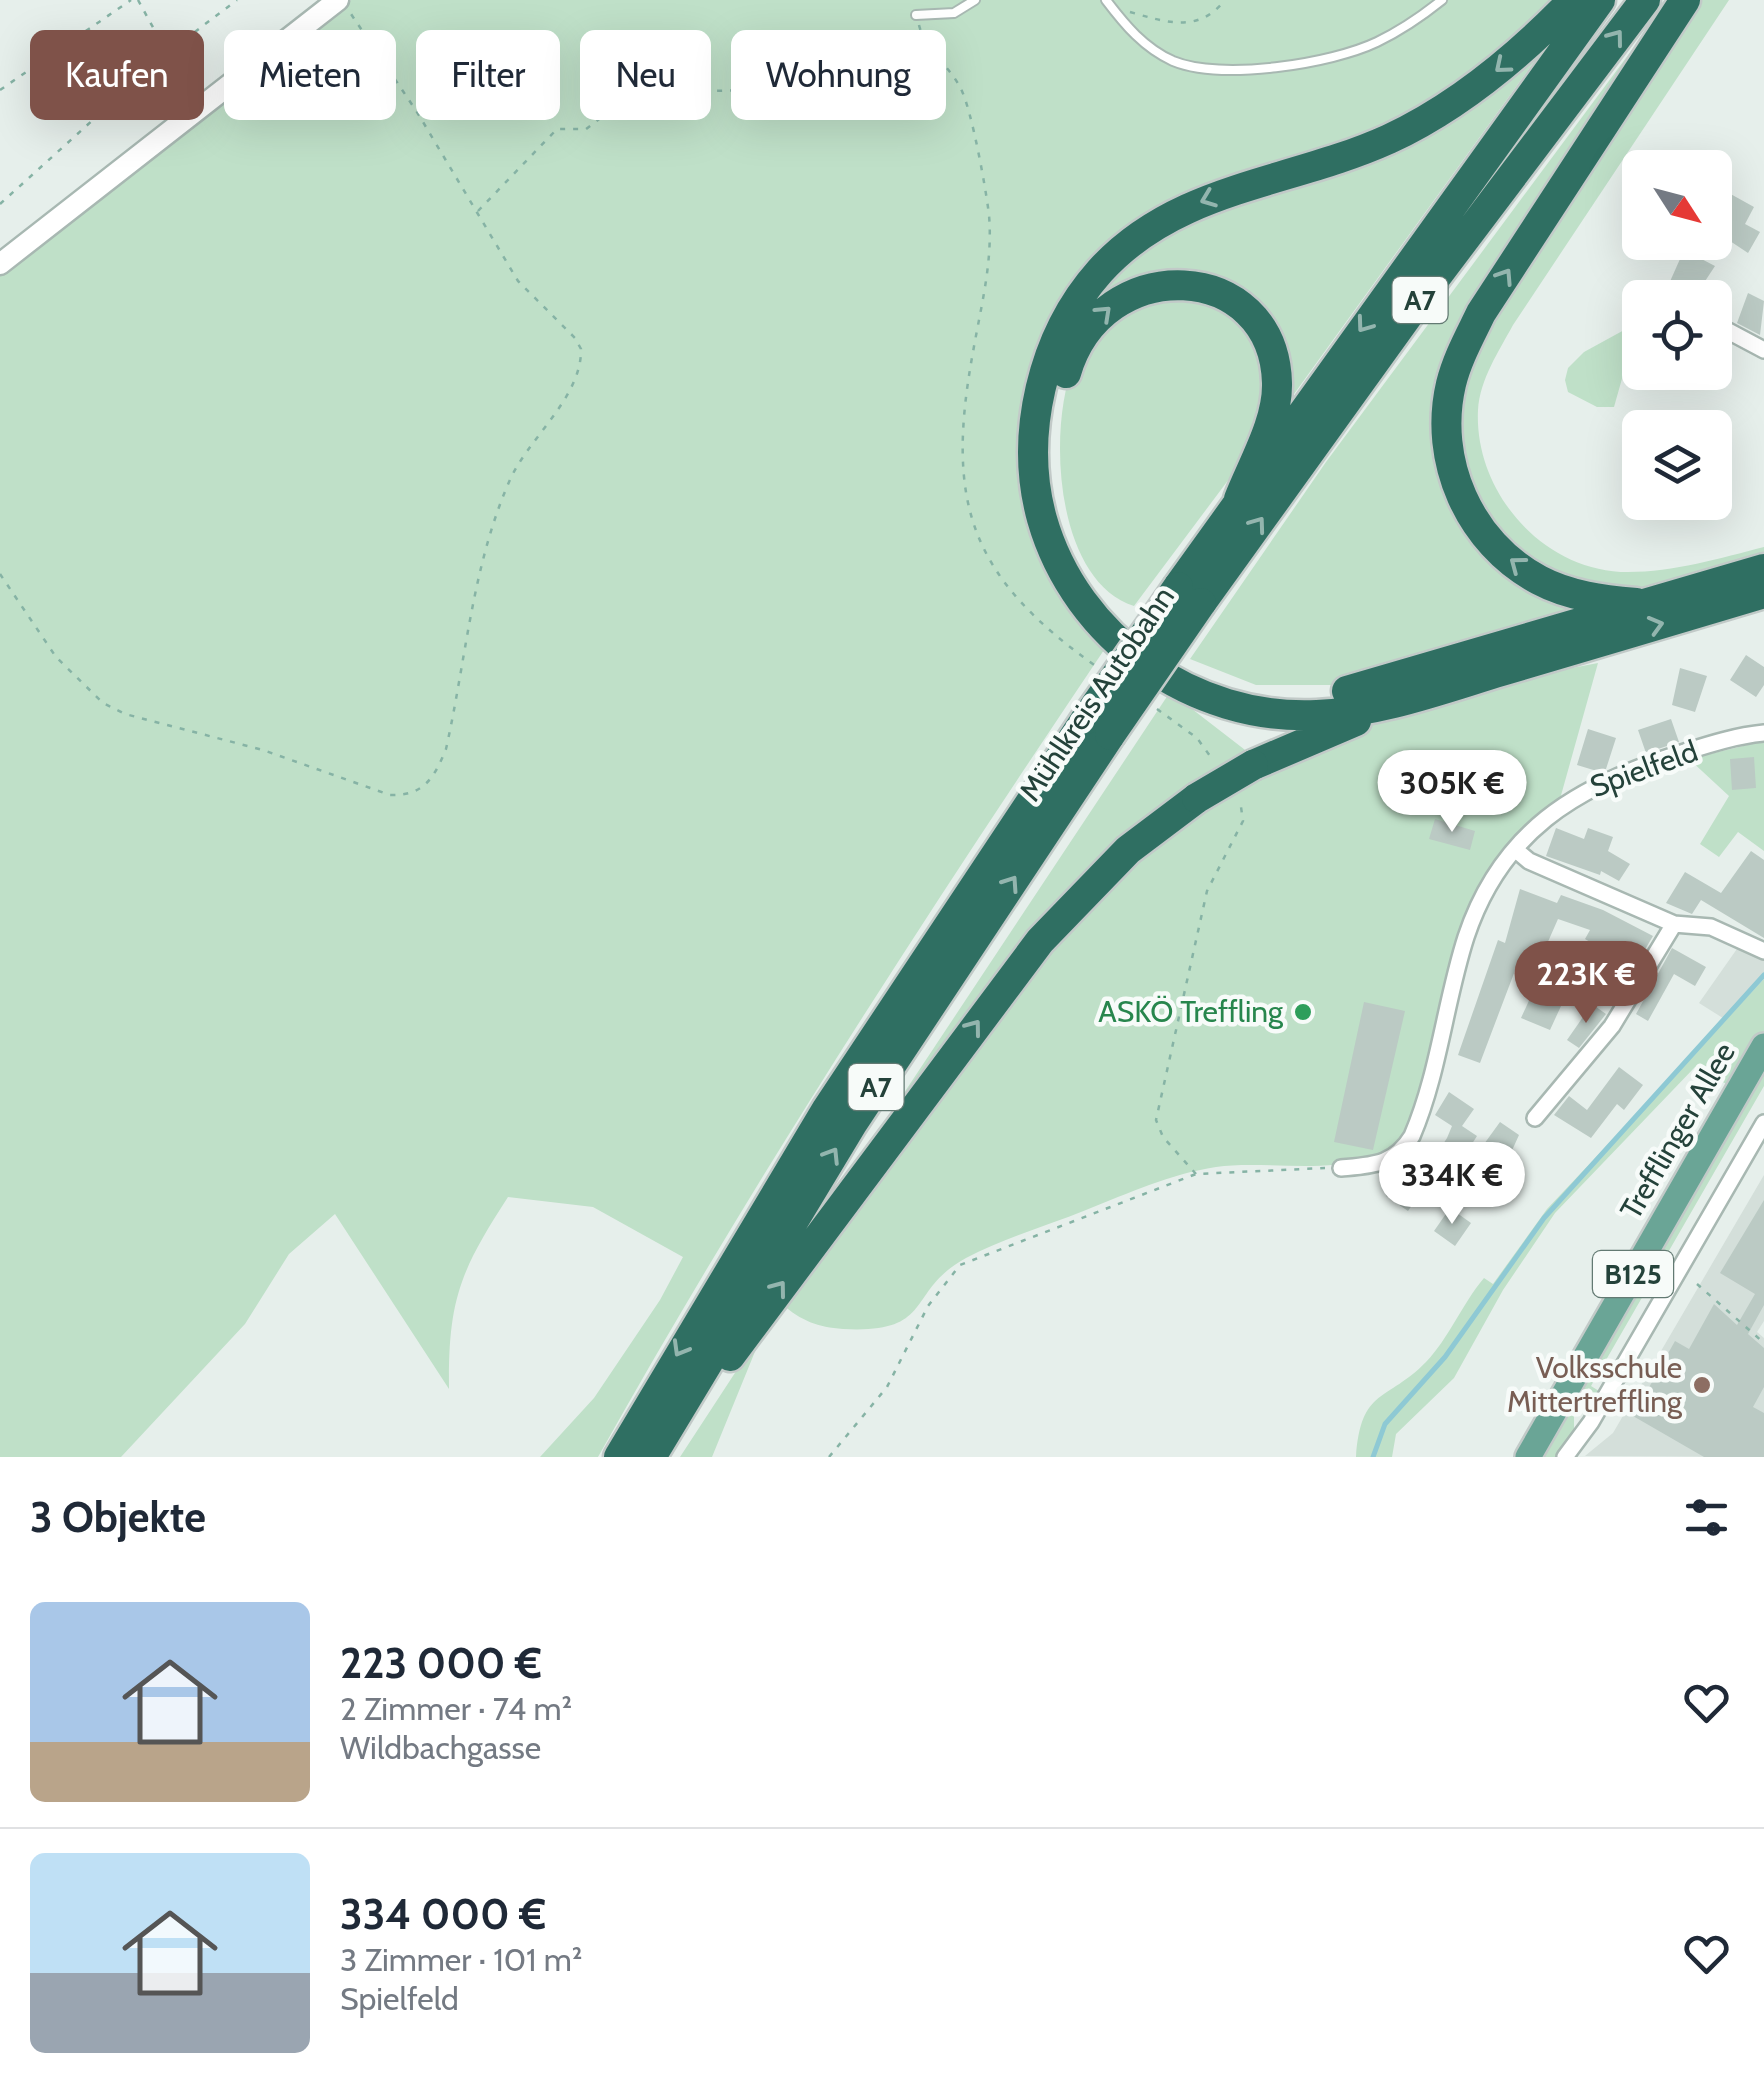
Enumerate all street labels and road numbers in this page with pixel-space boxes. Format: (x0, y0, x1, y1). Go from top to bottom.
road number: A7 (1392, 277, 1448, 323)
street label: Mühlkreis Autobahn (1011, 579, 1182, 808)
street label: Spielfeld (1585, 732, 1703, 805)
street label: Trefflinger Allee (1612, 1036, 1743, 1225)
road number: A7 (848, 1064, 904, 1110)
road number: B125 (1593, 1251, 1673, 1297)

